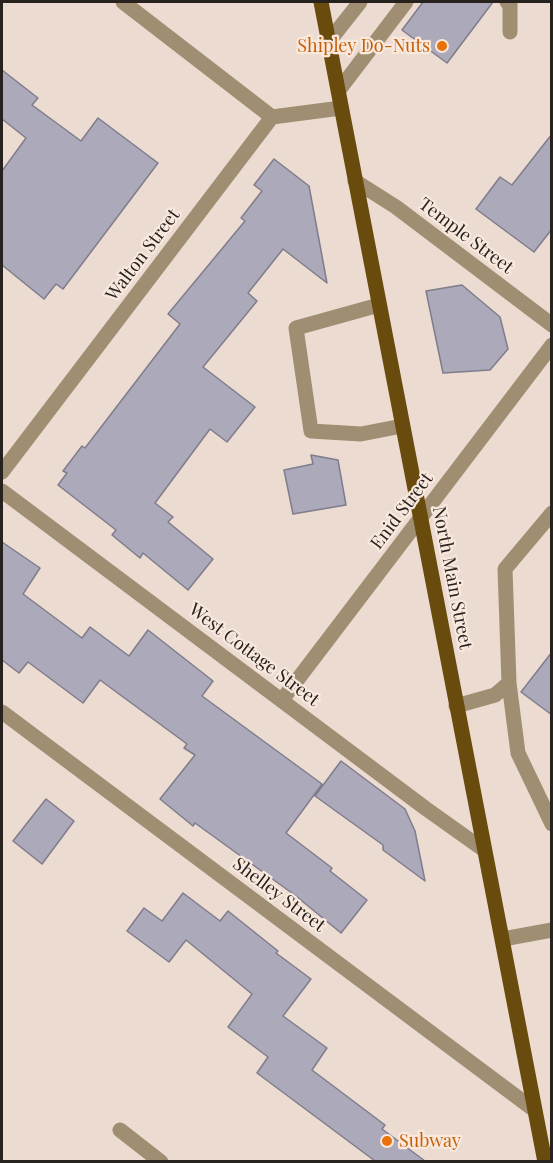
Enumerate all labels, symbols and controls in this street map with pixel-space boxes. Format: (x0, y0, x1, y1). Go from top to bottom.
place label: Shipley Do-Nuts (297, 35, 430, 57)
marker: Shipley Do-Nuts (435, 39, 449, 53)
street label: Temple Street (414, 193, 518, 279)
street label: Walton Street (101, 205, 185, 305)
street label: Enid Street (366, 468, 438, 554)
street label: North Main Street (428, 505, 476, 651)
street label: West Cottage Street (185, 599, 323, 711)
street label: Shelley Street (228, 853, 330, 937)
place label: Subway (399, 1130, 461, 1152)
marker: Subway (380, 1134, 394, 1148)

